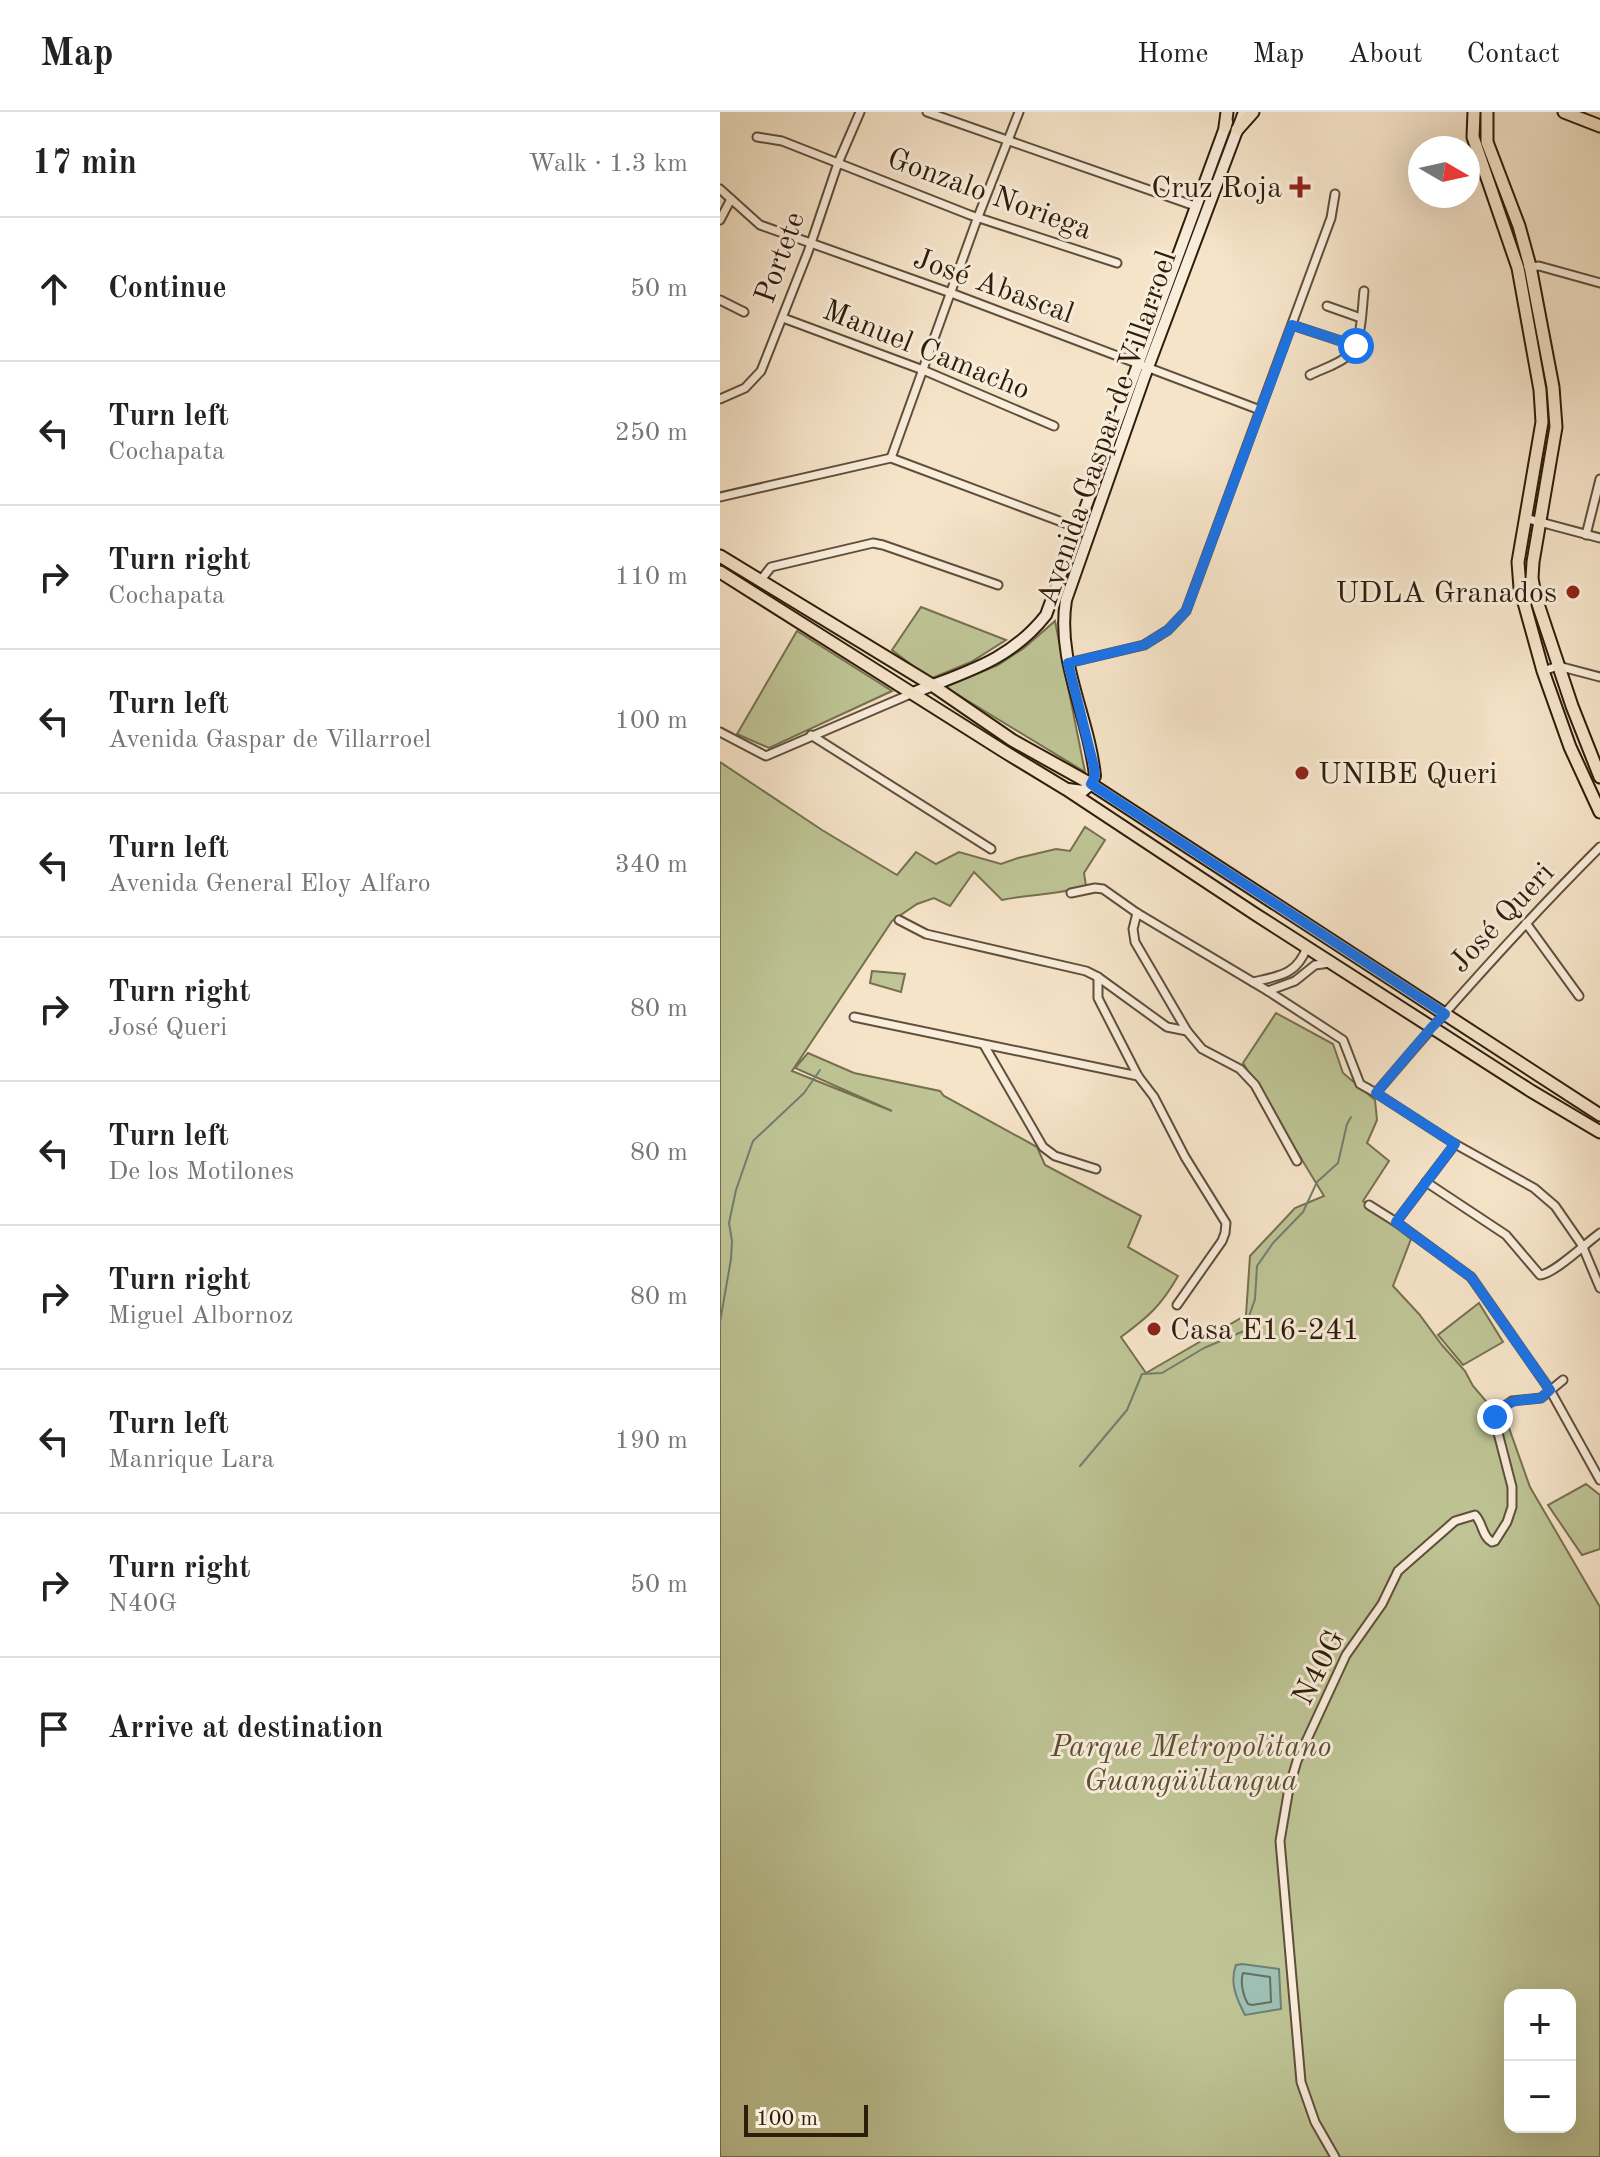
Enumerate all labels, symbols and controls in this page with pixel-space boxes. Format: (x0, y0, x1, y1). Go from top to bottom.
text: Map (40, 36, 114, 74)
text: Home (1137, 41, 1208, 69)
text: Map (1252, 41, 1304, 69)
text: About (1348, 41, 1423, 69)
text: Contact (1467, 41, 1560, 69)
north arrow (1408, 136, 1480, 208)
street label: Gonzalo Noriega (883, 144, 1096, 246)
text: 17 min (32, 147, 137, 181)
text: Walk · 1.3 km (528, 151, 688, 177)
place label: Cruz Roja (1151, 174, 1282, 204)
marker: Cruz Roja (1289, 176, 1311, 198)
street label: Portete (751, 208, 811, 307)
street label: José Abascal (909, 244, 1078, 330)
street label: Avenida Gaspar de Villarroel (1033, 247, 1183, 610)
icon: ahead (32, 267, 76, 311)
text: Continue (108, 274, 227, 304)
text: 50 m (630, 276, 688, 302)
street label: Manuel Camacho (818, 296, 1034, 406)
route start (1338, 328, 1374, 364)
text: Turn left (108, 402, 229, 432)
icon: left (32, 411, 76, 455)
text: 250 m (615, 420, 688, 446)
text: Cochapata (108, 439, 225, 465)
text: Turn right (108, 546, 250, 576)
icon: right (32, 555, 76, 599)
text: 110 m (615, 564, 688, 590)
place label: UDLA Granados (1335, 579, 1557, 609)
text: Cochapata (108, 583, 225, 609)
marker: UDLA Granados (1564, 583, 1582, 601)
text: Turn left (108, 690, 229, 720)
icon: left (32, 699, 76, 743)
text: 100 m (615, 708, 688, 734)
text: Avenida Gaspar de Villarroel (108, 727, 431, 753)
place label: UNIBE Queri (1318, 760, 1497, 790)
marker: UNIBE Queri (1293, 764, 1311, 782)
text: Turn left (108, 834, 229, 864)
icon: left (32, 843, 76, 887)
text: 340 m (615, 852, 688, 878)
street label: José Queri (1445, 858, 1560, 979)
text: Avenida General Eloy Alfaro (108, 871, 431, 897)
text: Turn right (108, 978, 250, 1008)
icon: right (32, 987, 76, 1031)
text: 80 m (630, 996, 688, 1022)
text: José Queri (108, 1015, 227, 1041)
text: Turn left (108, 1122, 229, 1152)
icon: left (32, 1131, 76, 1175)
text: 80 m (630, 1140, 688, 1166)
text: De los Motilones (108, 1159, 294, 1185)
text: Turn right (108, 1266, 250, 1296)
icon: right (32, 1275, 76, 1319)
text: 80 m (630, 1284, 688, 1310)
text: Miguel Albornoz (108, 1303, 293, 1329)
place label: Casa E16-241 (1170, 1316, 1360, 1346)
marker: Casa E16-241 (1145, 1320, 1163, 1338)
route end (1477, 1399, 1513, 1435)
text: Turn left (108, 1410, 229, 1440)
icon: left (32, 1419, 76, 1463)
text: 190 m (615, 1428, 688, 1454)
text: Manrique Lara (108, 1447, 274, 1473)
text: Turn right (108, 1554, 250, 1584)
icon: right (32, 1563, 76, 1607)
text: 50 m (630, 1572, 688, 1598)
text: N40G (108, 1591, 177, 1617)
street label: N40G (1288, 1626, 1351, 1710)
icon: arrive (32, 1707, 76, 1751)
text: Arrive at destination (108, 1714, 383, 1744)
park label: Parque Metropolitano Guangüiltangua (1050, 1733, 1331, 1797)
map controls (1504, 1989, 1576, 2133)
button: + (1504, 1989, 1576, 2061)
button: − (1504, 2061, 1576, 2133)
scale bar (744, 2101, 868, 2137)
text: 100 m (756, 2108, 818, 2130)

